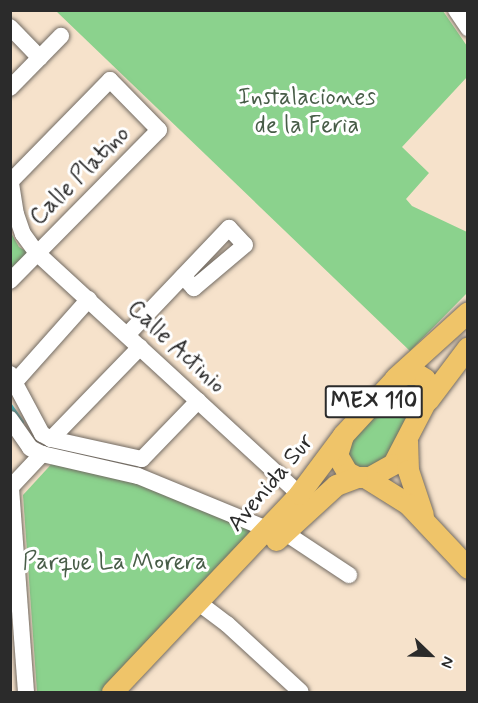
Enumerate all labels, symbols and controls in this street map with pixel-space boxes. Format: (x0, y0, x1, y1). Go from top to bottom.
park label: Instalaciones de la Feria (238, 84, 376, 140)
street label: Calle Platino (25, 121, 135, 231)
street label: Calle Actinio (121, 294, 231, 400)
road number: MEX 110 (324, 383, 424, 421)
street label: Avenida Sur (221, 427, 321, 539)
park label: Parque La Morera (22, 549, 208, 577)
north arrow (400, 625, 460, 685)
text: N (435, 653, 459, 671)

